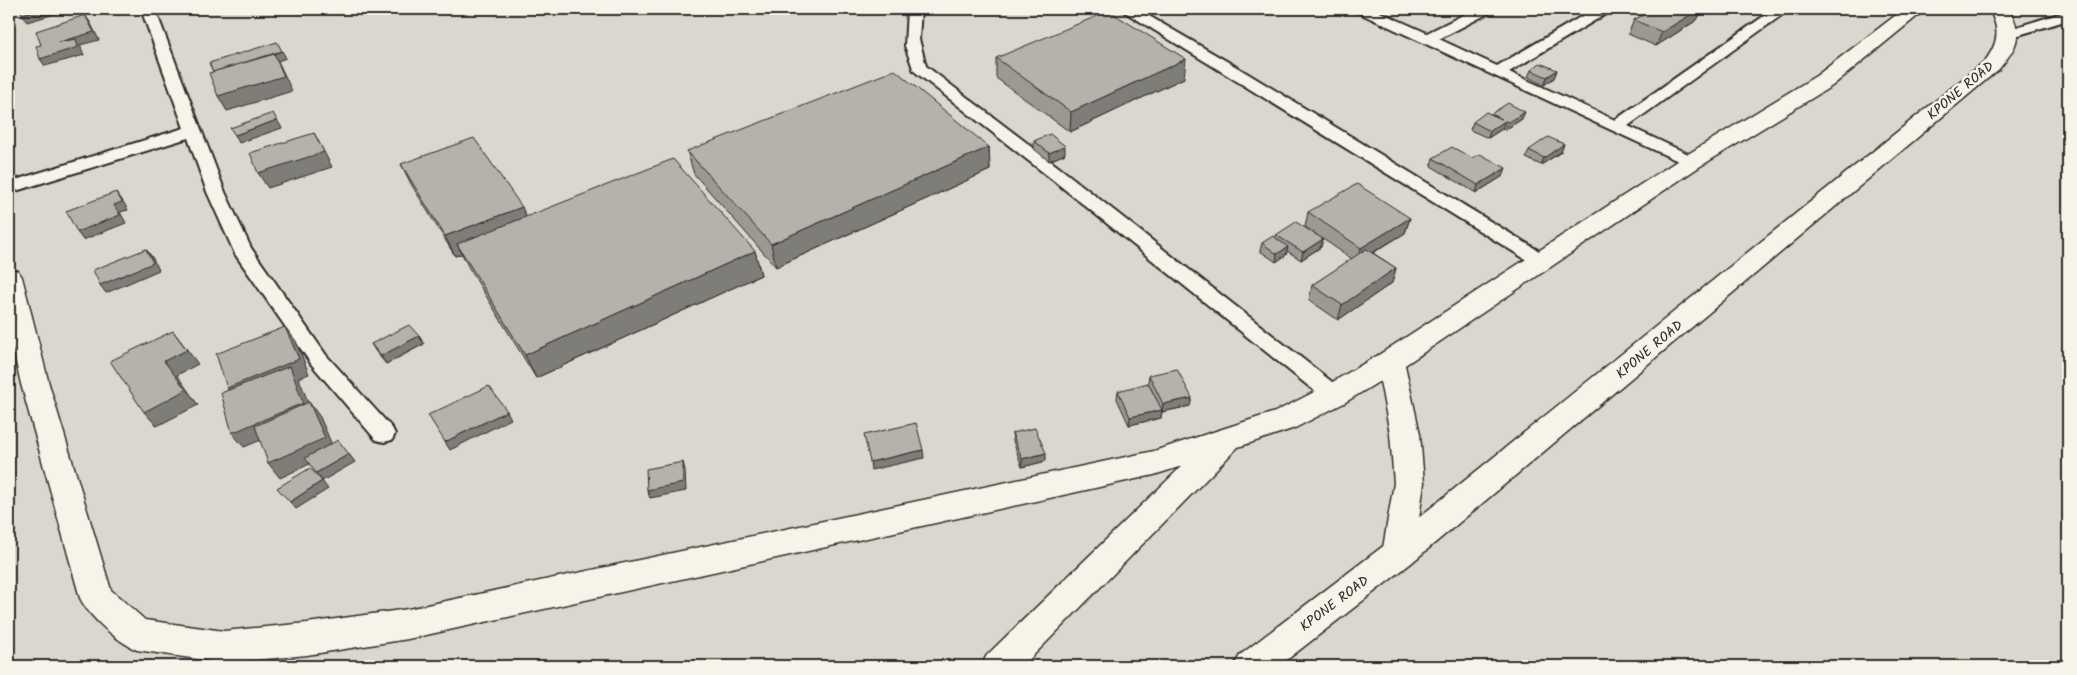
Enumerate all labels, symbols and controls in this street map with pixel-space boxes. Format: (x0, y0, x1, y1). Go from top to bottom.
street label: KPONE ROAD (1922, 56, 1999, 126)
street label: KPONE ROAD (1611, 315, 1688, 385)
street label: KPONE ROAD (1295, 570, 1374, 637)

